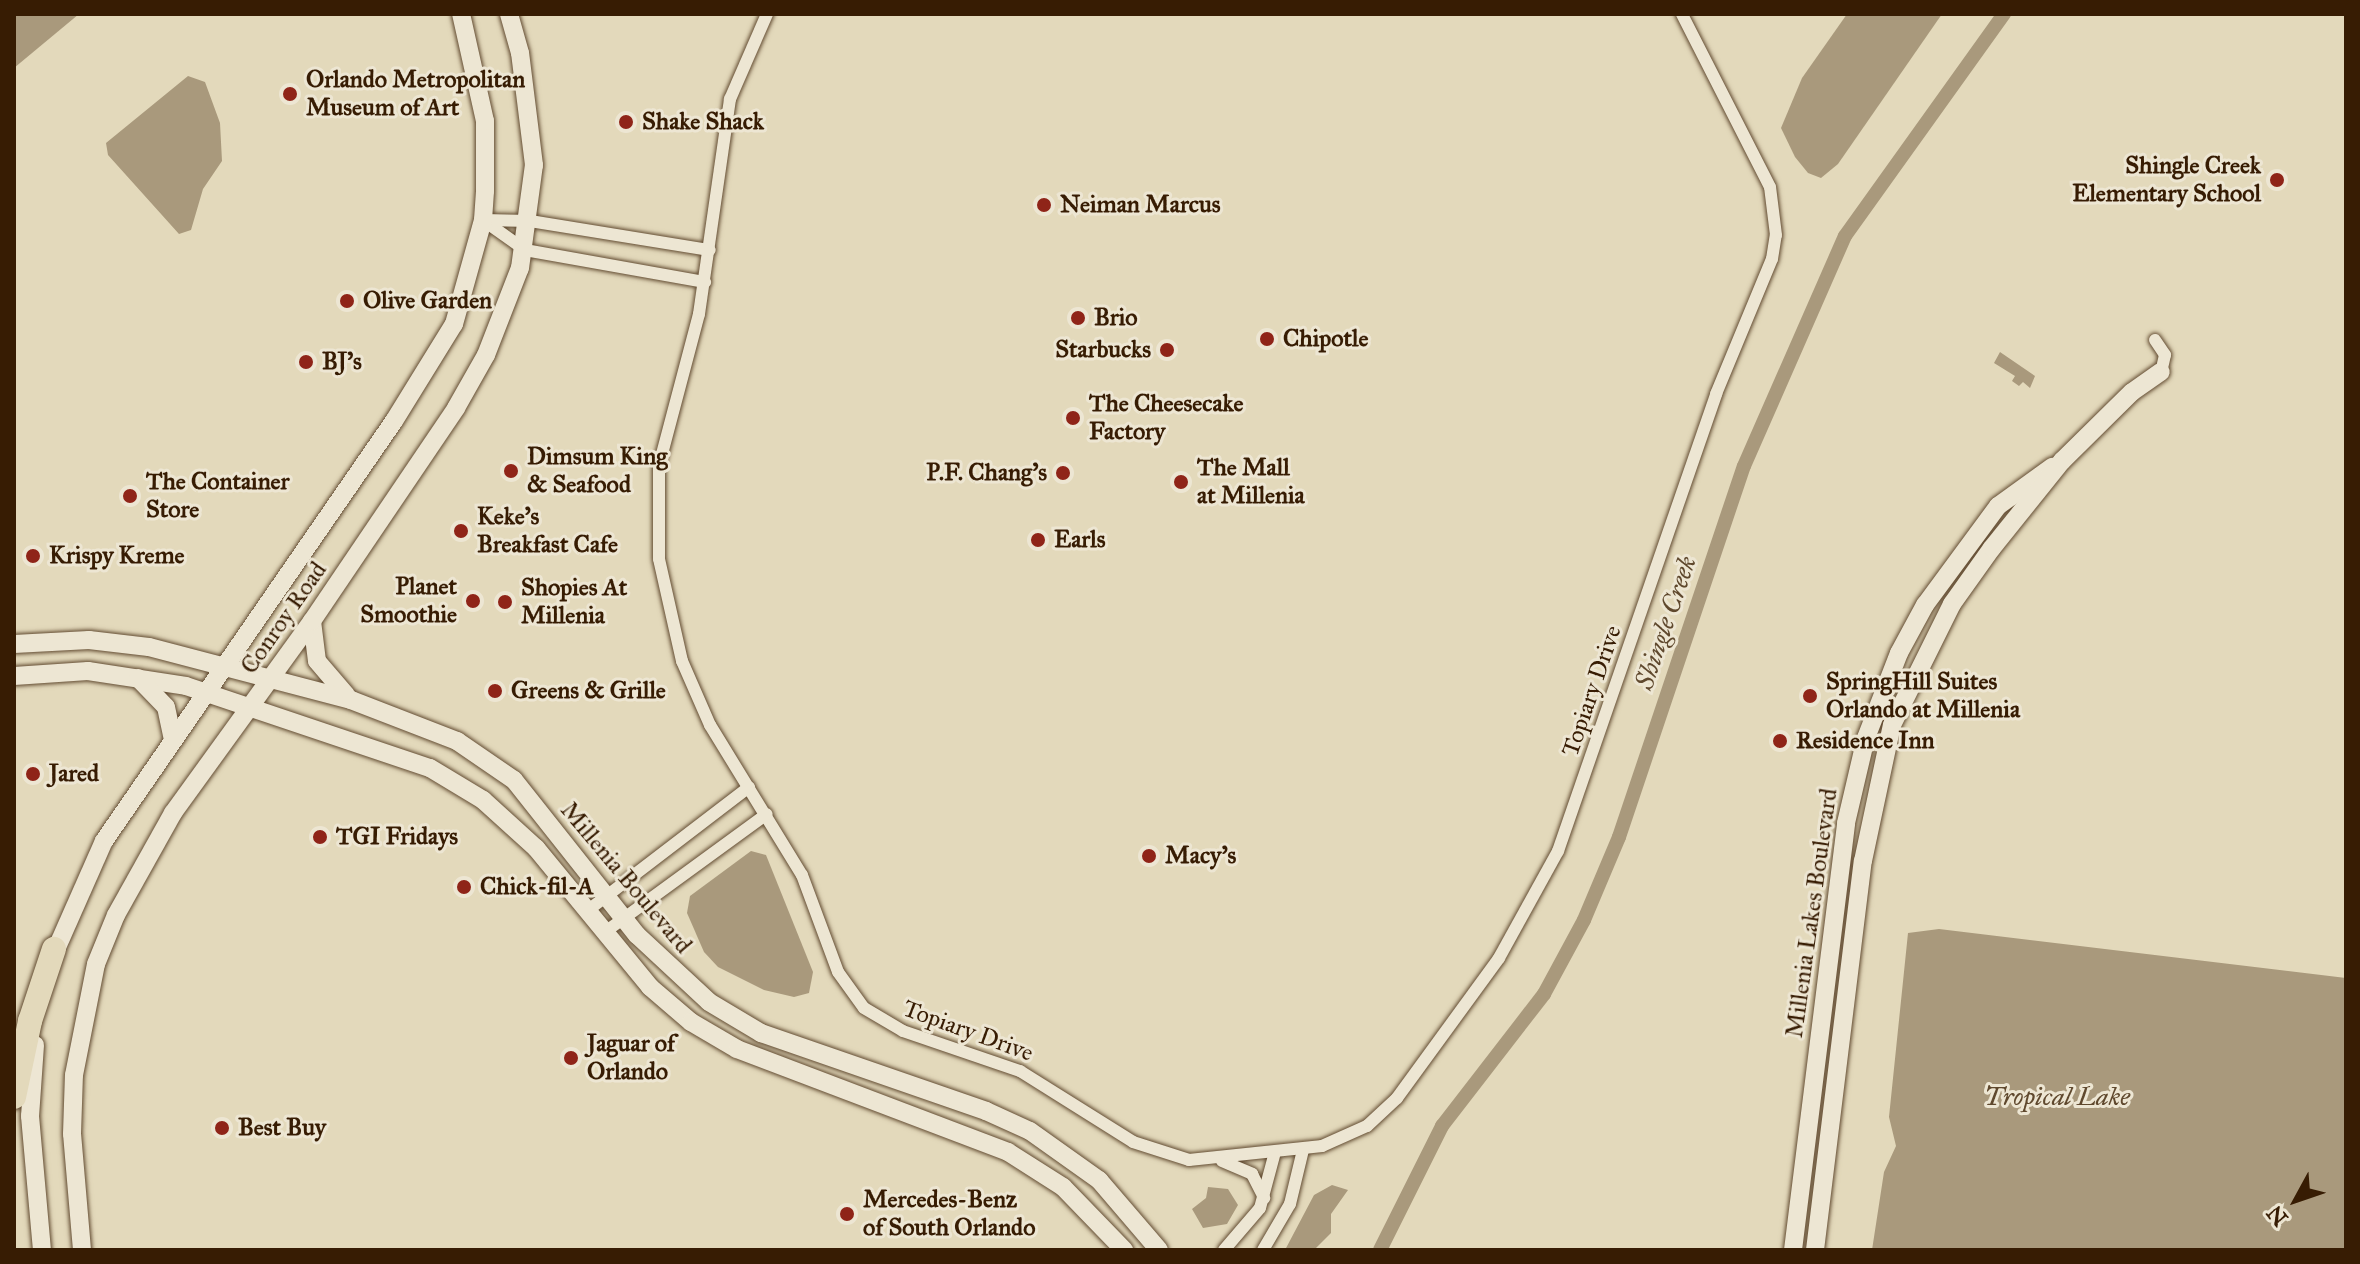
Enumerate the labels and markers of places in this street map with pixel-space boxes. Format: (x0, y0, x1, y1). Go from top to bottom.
place label: Orlando Metropolitan Museum of Art (306, 66, 525, 122)
marker: Orlando Metropolitan Museum of Art (281, 85, 299, 103)
place label: Shake Shack (642, 108, 764, 136)
marker: Shake Shack (617, 113, 635, 131)
place label: Shingle Creek Elementary School (2072, 152, 2261, 208)
marker: Shingle Creek Elementary School (2268, 171, 2286, 189)
place label: Neiman Marcus (1060, 191, 1220, 219)
marker: Neiman Marcus (1035, 196, 1053, 214)
place label: Olive Garden (363, 287, 492, 315)
marker: Olive Garden (338, 292, 356, 310)
place label: Brio (1094, 304, 1138, 332)
marker: Brio (1069, 309, 1087, 327)
place label: Chipotle (1283, 325, 1368, 353)
marker: Chipotle (1258, 330, 1276, 348)
place label: Starbucks (1055, 336, 1151, 364)
marker: Starbucks (1158, 341, 1176, 359)
place label: BJ's (322, 348, 362, 376)
marker: BJ's (297, 353, 315, 371)
place label: The Cheesecake Factory (1089, 390, 1243, 446)
marker: The Cheesecake Factory (1064, 409, 1082, 427)
place label: Dimsum King & Seafood (527, 443, 667, 499)
place label: The Mall at Millenia (1197, 454, 1305, 510)
place label: P.F. Chang's (926, 459, 1047, 487)
marker: Dimsum King & Seafood (502, 462, 520, 480)
marker: P.F. Chang's (1054, 464, 1072, 482)
place label: The Container Store (146, 468, 290, 524)
marker: The Mall at Millenia (1172, 473, 1190, 491)
marker: The Container Store (121, 487, 139, 505)
place label: Keke's Breakfast Cafe (477, 503, 618, 559)
marker: Keke's Breakfast Cafe (452, 522, 470, 540)
place label: Earls (1054, 526, 1105, 554)
marker: Earls (1029, 531, 1047, 549)
place label: Krispy Kreme (49, 542, 185, 570)
marker: Krispy Kreme (24, 547, 42, 565)
place label: Planet Smoothie (360, 573, 457, 629)
place label: Shopies At Millenia (521, 574, 627, 630)
marker: Planet Smoothie (464, 592, 482, 610)
marker: Shopies At Millenia (496, 593, 514, 611)
place label: SpringHill Suites Orlando at Millenia (1826, 668, 2020, 724)
place label: Greens & Grille (511, 677, 666, 705)
marker: Greens & Grille (486, 682, 504, 700)
marker: SpringHill Suites Orlando at Millenia (1801, 687, 1819, 705)
place label: Residence Inn (1796, 727, 1935, 755)
marker: Residence Inn (1771, 732, 1789, 750)
place label: Jared (49, 760, 99, 788)
marker: Jared (24, 765, 42, 783)
place label: TGI Fridays (336, 823, 458, 851)
marker: TGI Fridays (311, 828, 329, 846)
place label: Macy's (1165, 842, 1236, 870)
marker: Macy's (1140, 847, 1158, 865)
place label: Chick-fil-A (480, 873, 594, 901)
marker: Chick-fil-A (455, 878, 473, 896)
place label: Jaguar of Orlando (587, 1030, 675, 1086)
marker: Jaguar of Orlando (562, 1049, 580, 1067)
place label: Best Buy (238, 1114, 326, 1142)
marker: Best Buy (213, 1119, 231, 1137)
place label: Mercedes-Benz of South Orlando (863, 1186, 1035, 1242)
marker: Mercedes-Benz of South Orlando (838, 1205, 856, 1223)

